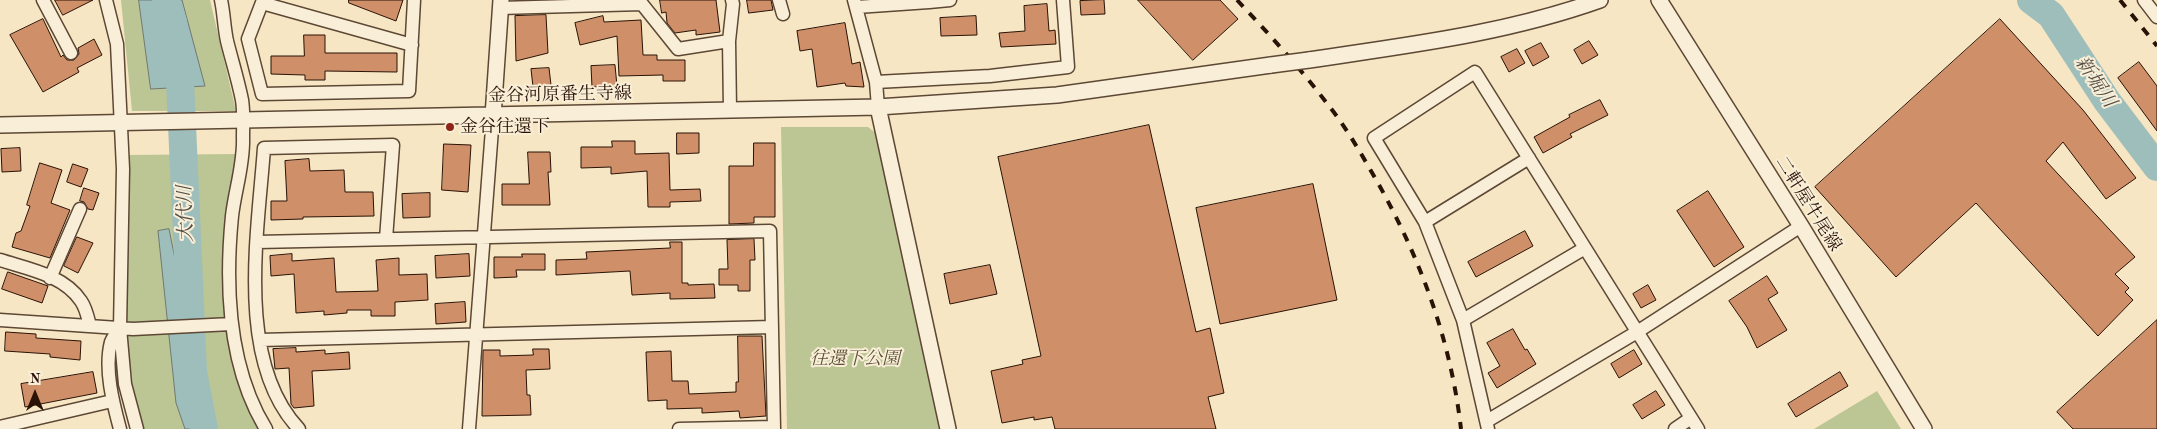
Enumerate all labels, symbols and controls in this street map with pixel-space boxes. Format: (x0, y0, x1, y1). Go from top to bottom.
water label: 新堀川 (2070, 52, 2120, 112)
street label: 金谷河原番生寺線 (488, 83, 632, 107)
place label: 金谷往還下 (460, 116, 550, 138)
marker: 金谷往還下 (444, 121, 456, 133)
street label: 二軒屋牛尾線 (1770, 152, 1846, 256)
water label: 大代川 (174, 185, 198, 243)
park label: 往還下公園 (810, 348, 900, 370)
north arrow (10, 369, 60, 419)
text: N (30, 372, 40, 386)

